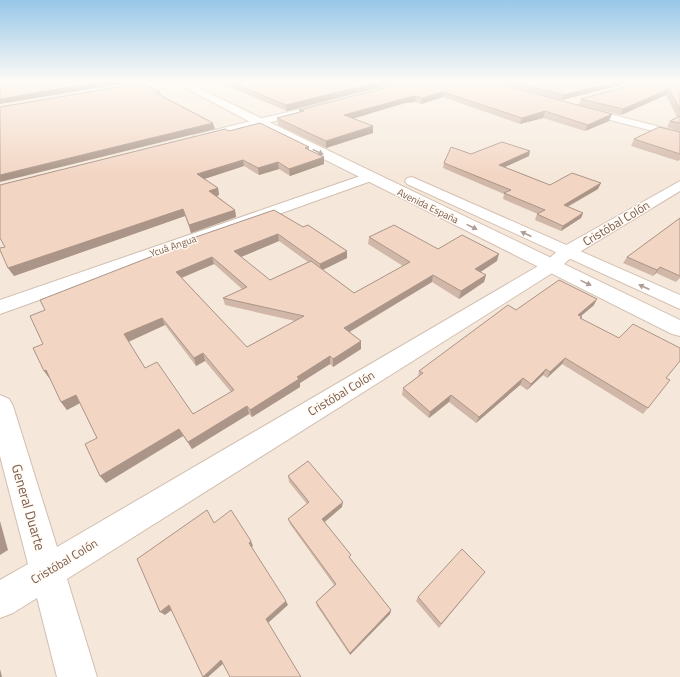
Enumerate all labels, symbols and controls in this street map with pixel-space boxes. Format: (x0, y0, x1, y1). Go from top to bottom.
one-way arrow (312, 149, 324, 155)
street label: Avenida España (395, 185, 461, 227)
street label: Cristóbal Colón (579, 195, 653, 251)
one-way arrow (467, 224, 478, 230)
one-way arrow (520, 230, 532, 237)
street label: Ycuá Angua (148, 231, 198, 261)
one-way arrow (581, 280, 592, 286)
one-way arrow (639, 284, 650, 290)
street label: Cristóbal Colón (304, 365, 378, 421)
street label: General Duarte (7, 461, 51, 553)
street label: Cristóbal Colón (27, 533, 101, 589)

